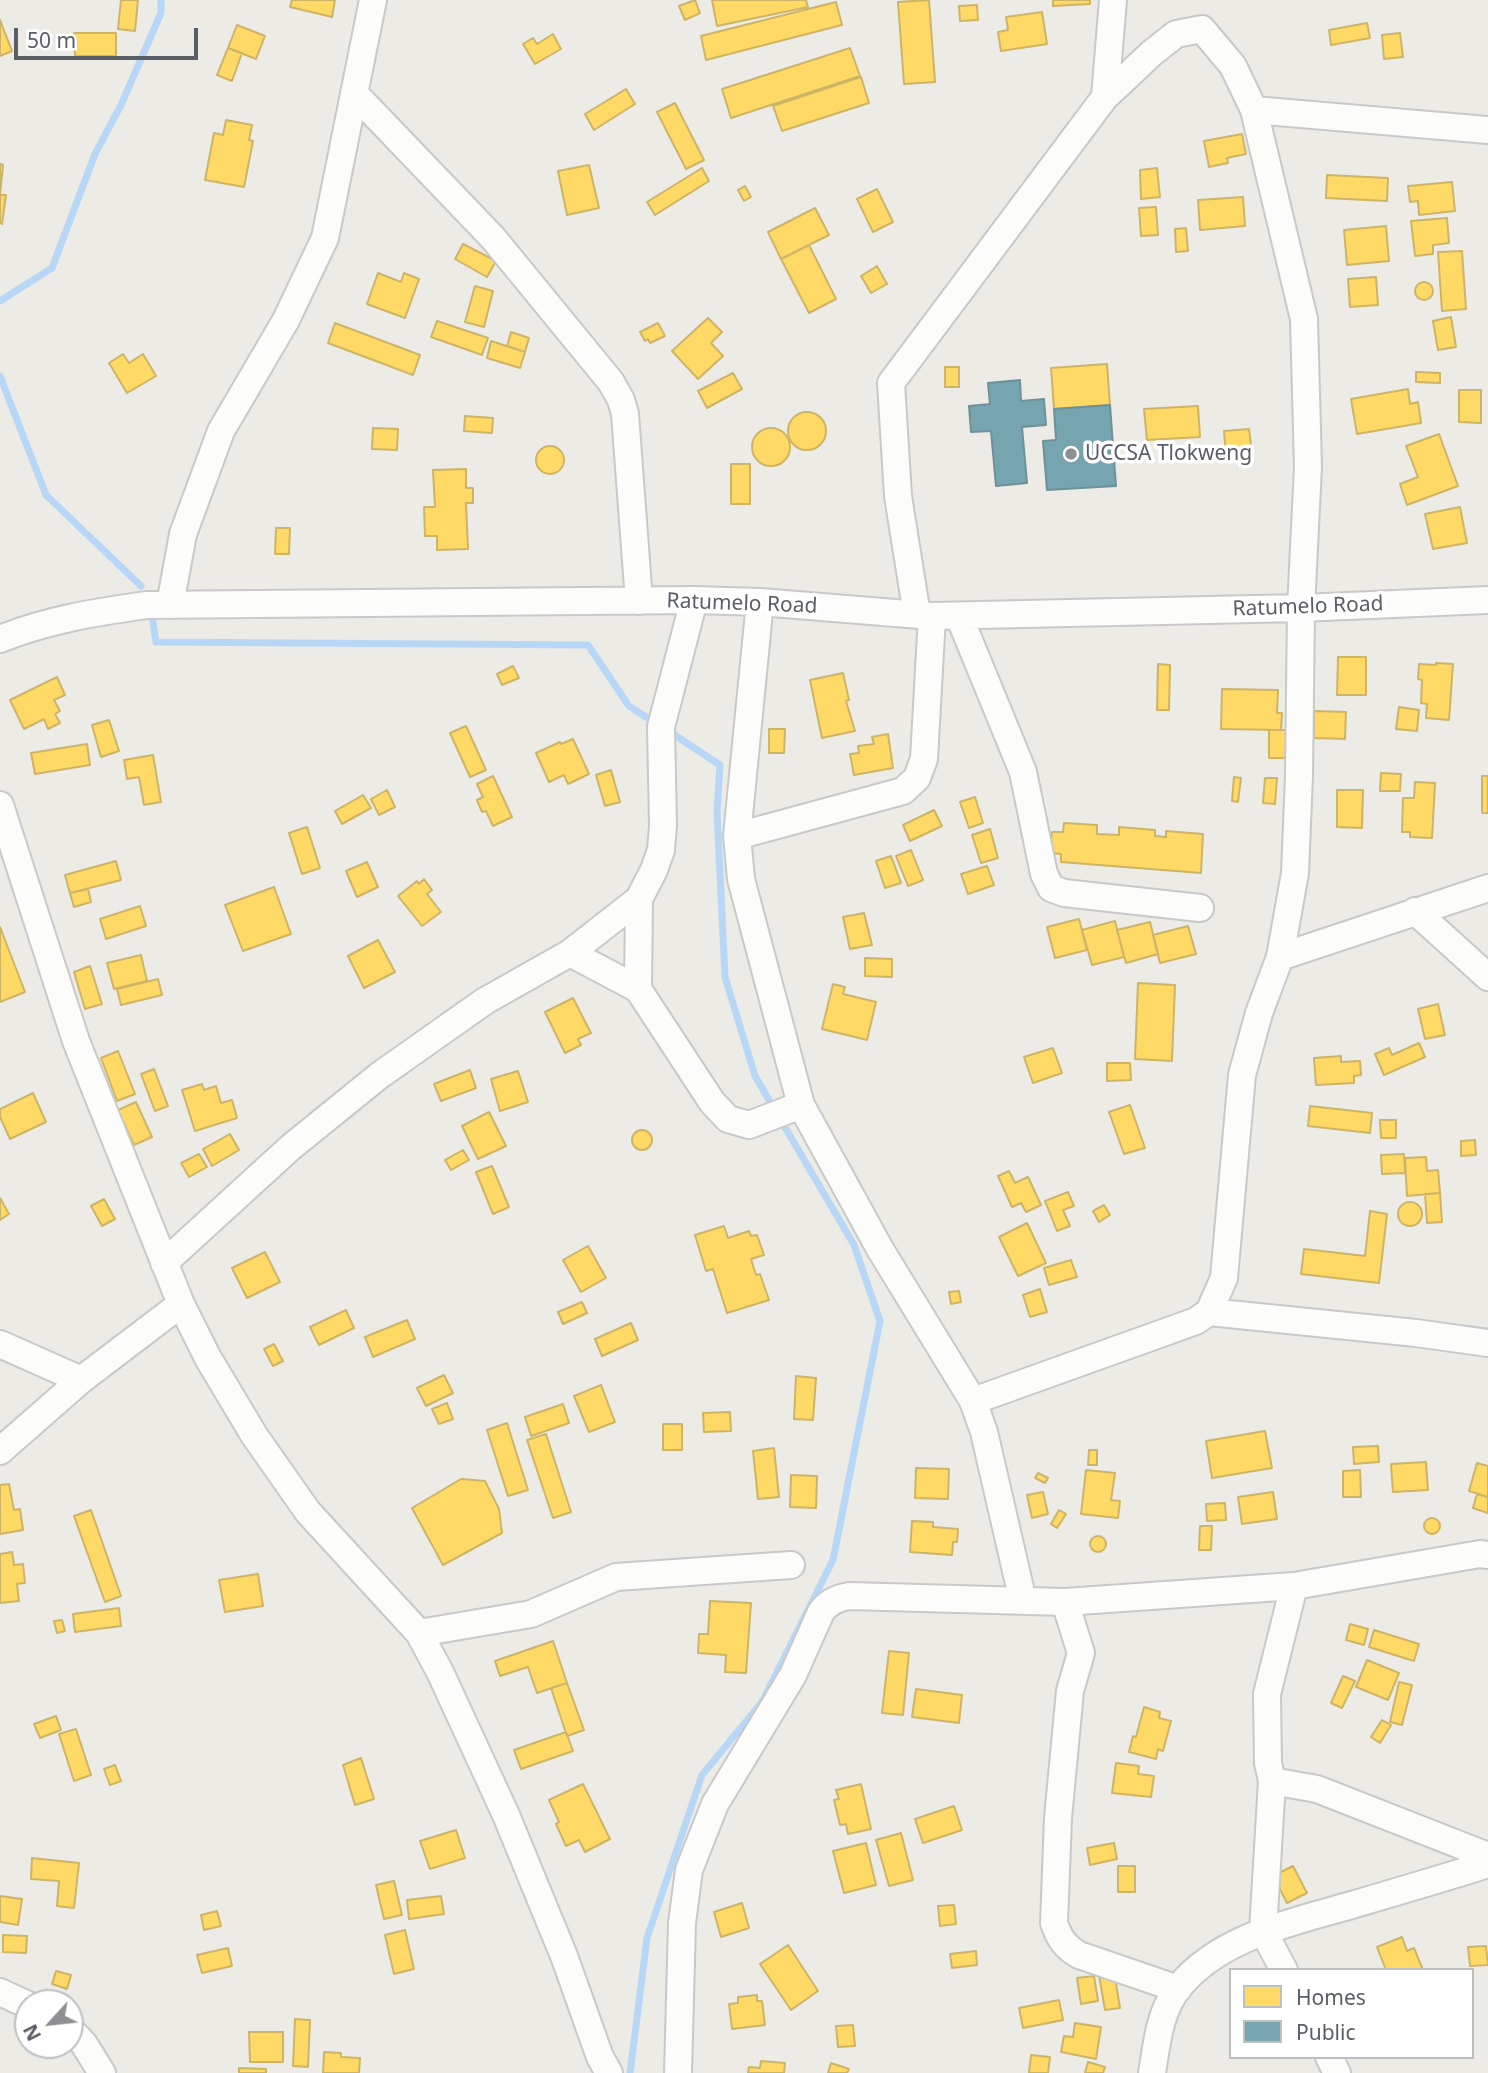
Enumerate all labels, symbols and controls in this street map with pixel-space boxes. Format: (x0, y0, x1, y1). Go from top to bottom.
scale bar (18, 14, 201, 58)
text: 50 m (27, 26, 76, 54)
place label: UCCSA Tlokweng (1085, 441, 1252, 467)
marker: UCCSA Tlokweng (1063, 446, 1079, 462)
street label: Ratumelo Road (666, 589, 818, 619)
street label: Ratumelo Road (1232, 592, 1384, 622)
legend (1229, 1968, 1474, 2059)
text: Homes (1296, 1983, 1366, 2011)
north arrow (14, 1989, 84, 2059)
text: Public (1296, 2018, 1356, 2046)
text: N (17, 2020, 47, 2045)

